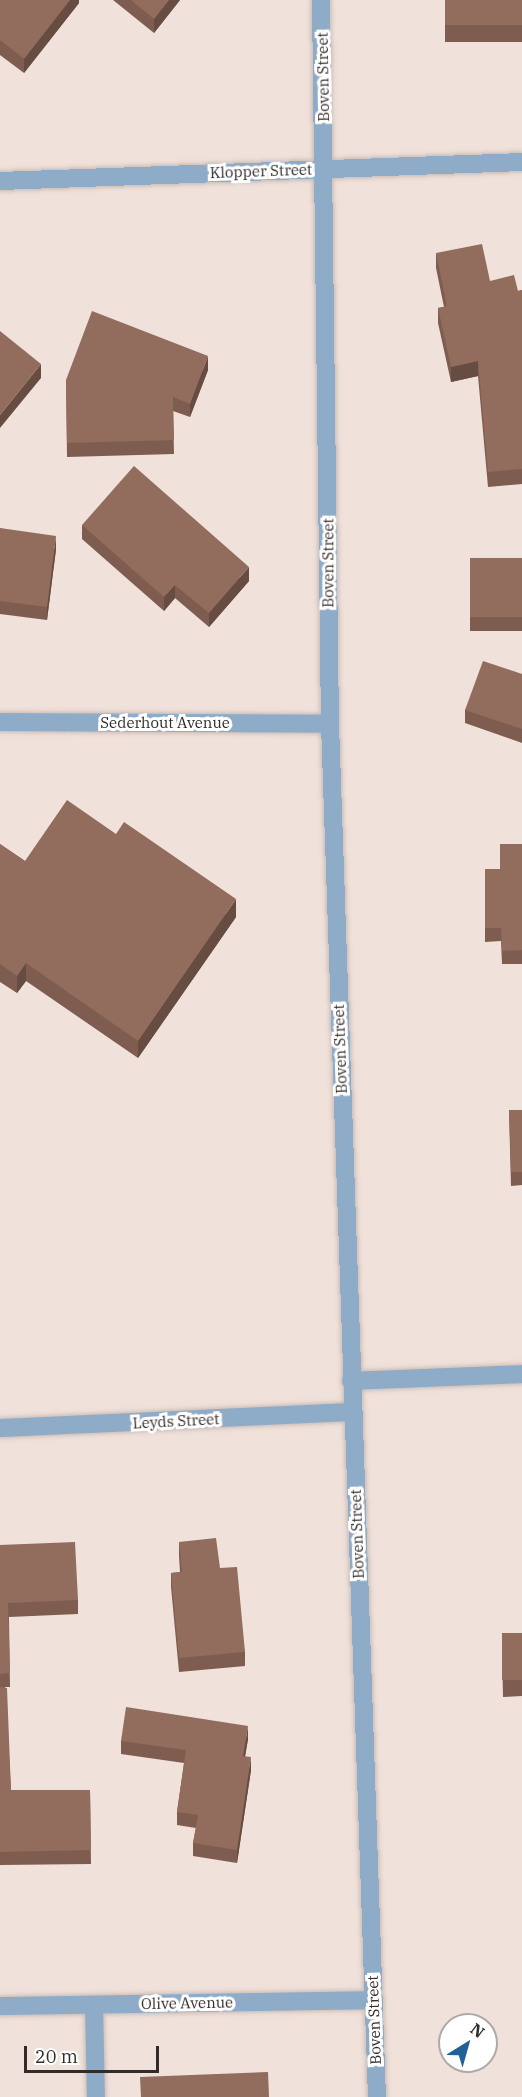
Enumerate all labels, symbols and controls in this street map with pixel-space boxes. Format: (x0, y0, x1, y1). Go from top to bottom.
street label: Boven Street (313, 32, 333, 122)
street label: Klopper Street (210, 160, 312, 182)
street label: Boven Street (319, 518, 337, 608)
street label: Sederhout Avenue (100, 714, 230, 732)
street label: Boven Street (329, 1004, 351, 1094)
street label: Leyds Street (132, 1410, 220, 1432)
street label: Boven Street (346, 1489, 368, 1579)
street label: Boven Street (363, 1975, 385, 2065)
street label: Olive Avenue (141, 1993, 233, 2013)
north arrow (438, 2013, 498, 2073)
text: N (467, 2018, 489, 2042)
scale bar (27, 2034, 162, 2072)
text: 20 m (35, 2045, 78, 2068)

